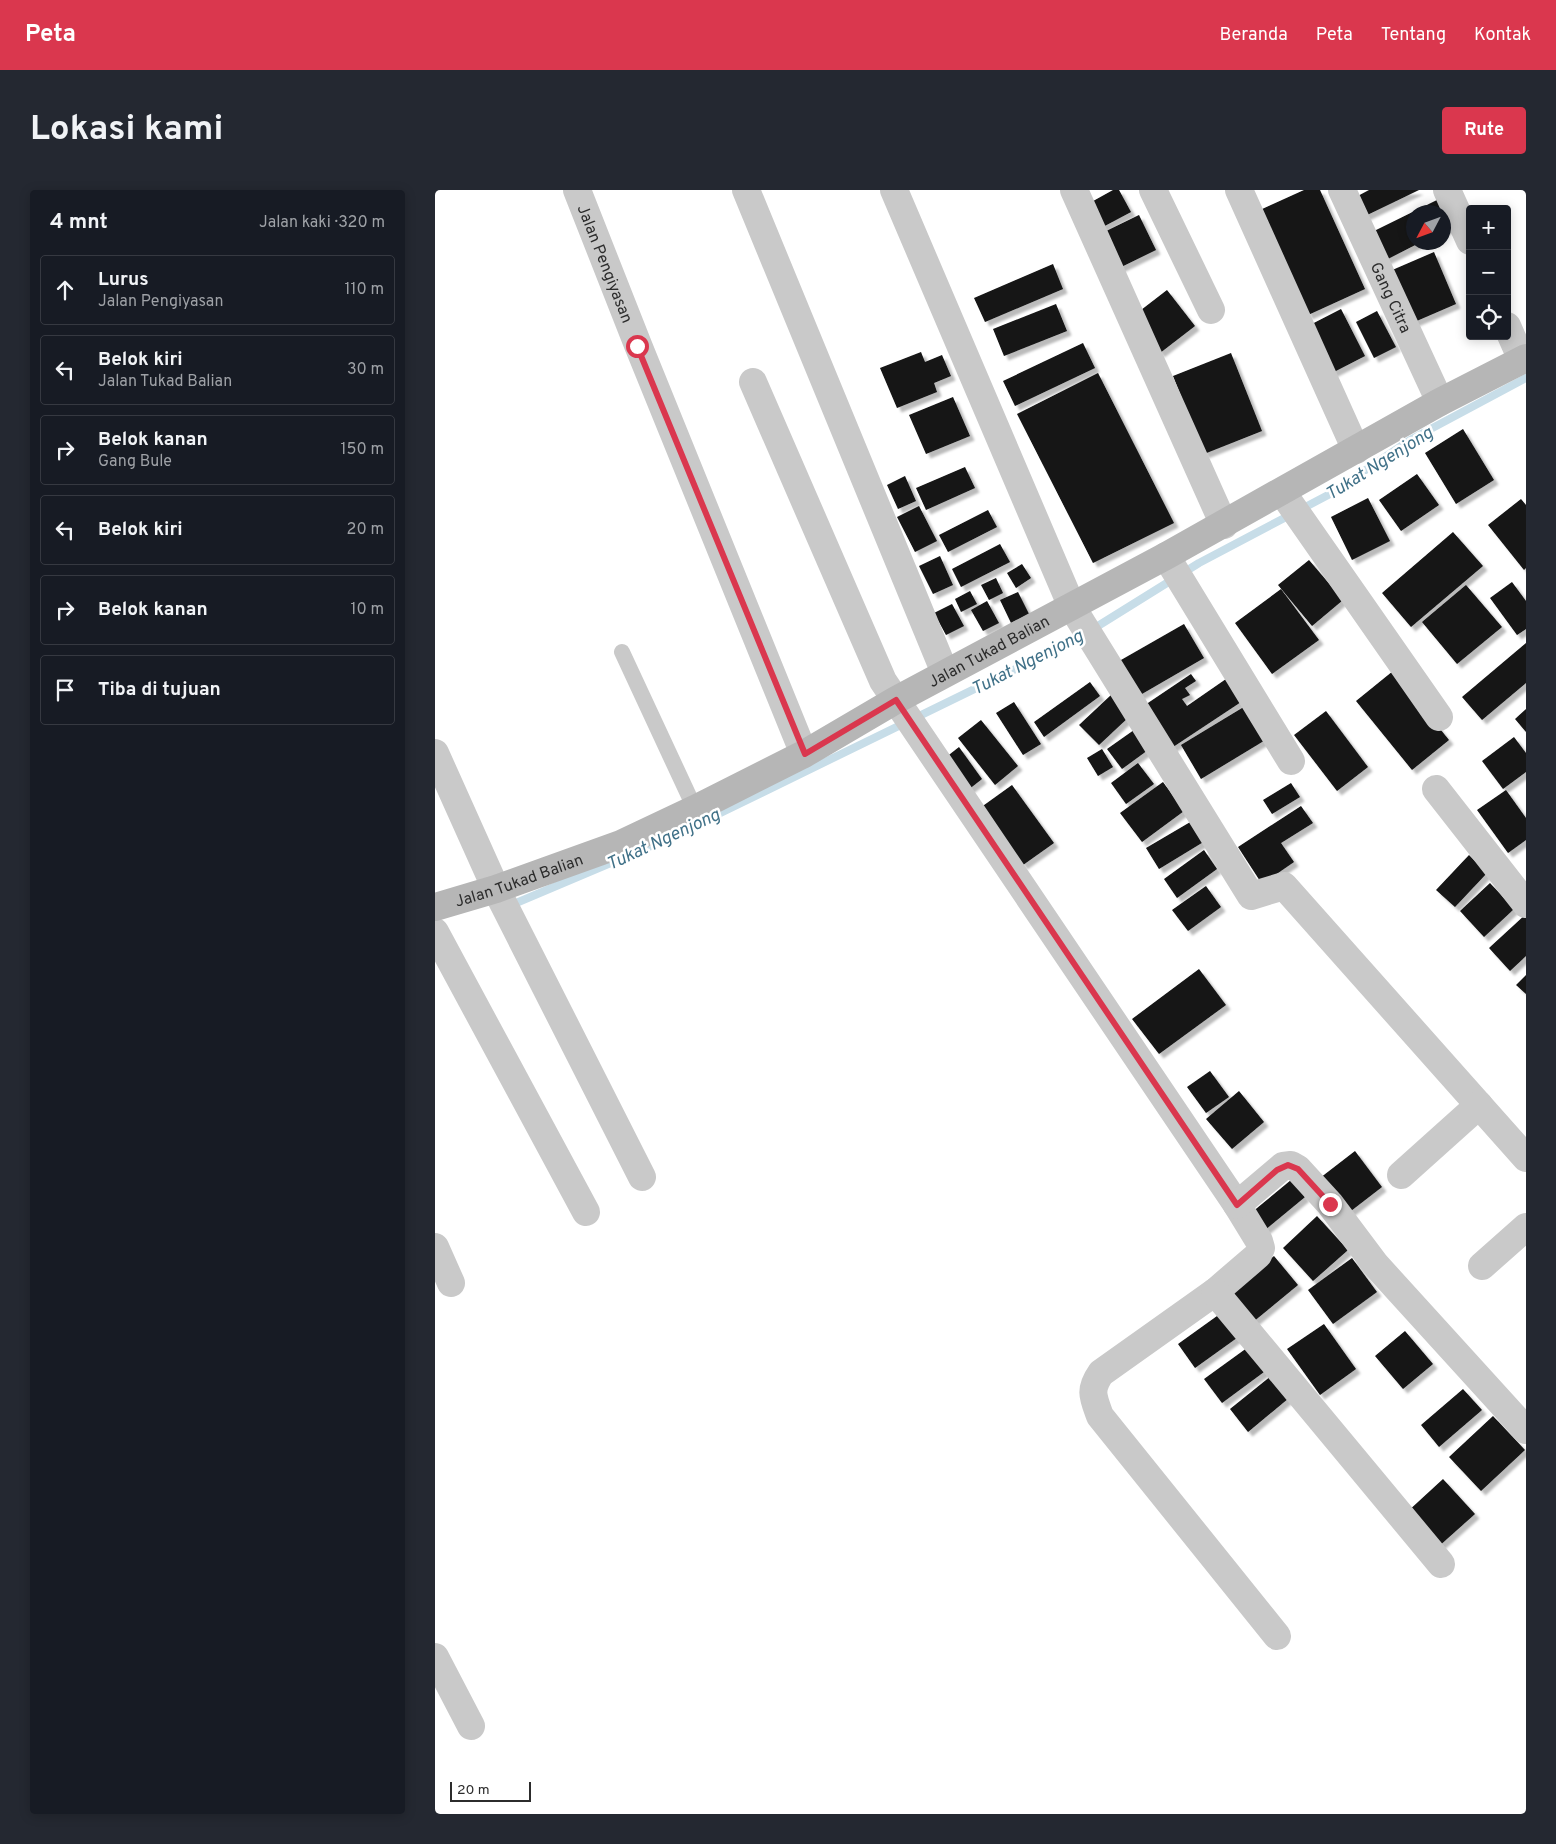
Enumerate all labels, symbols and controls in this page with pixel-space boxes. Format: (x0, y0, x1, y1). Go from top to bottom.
text: Peta (25, 20, 76, 50)
text: Beranda (1219, 24, 1288, 47)
text: Peta (1316, 24, 1353, 47)
text: Tentang (1381, 24, 1446, 47)
text: Kontak (1474, 24, 1531, 47)
button: Rute (1442, 107, 1526, 154)
text: Lokasi kami (30, 108, 223, 152)
street label: Jalan Pengiyasan (572, 202, 636, 326)
north arrow (1406, 205, 1451, 250)
map controls (1466, 205, 1511, 340)
button: + (1466, 205, 1511, 250)
text: 4 mnt (50, 209, 108, 236)
text: Jalan kaki · 320 m (259, 213, 385, 233)
button: − (1466, 250, 1511, 295)
street label: Gang Citra (1365, 259, 1415, 337)
text: Lurus (98, 268, 149, 292)
icon: ahead (51, 276, 79, 304)
text: 110 m (344, 280, 384, 300)
text: Jalan Pengiyasan (98, 292, 224, 312)
button: locate (1466, 295, 1511, 340)
route start (626, 335, 649, 358)
text: Belok kiri (98, 348, 183, 372)
icon: left (51, 356, 79, 384)
text: 30 m (347, 360, 384, 380)
text: Jalan Tukad Balian (98, 372, 232, 392)
water label: Tukat Ngenjong (1322, 422, 1438, 506)
text: Belok kanan (98, 428, 208, 452)
icon: right (51, 436, 79, 464)
text: 150 m (341, 440, 384, 460)
text: Gang Bule (98, 452, 172, 472)
icon: left (51, 516, 79, 544)
text: Belok kiri (98, 518, 183, 542)
text: 20 m (347, 520, 384, 540)
icon: right (51, 596, 79, 624)
text: Belok kanan (98, 598, 208, 622)
text: 10 m (350, 600, 384, 620)
street label: Jalan Tukad Balian (926, 612, 1054, 693)
water label: Tukat Ngenjong (968, 625, 1088, 701)
icon: arrive (51, 676, 79, 704)
text: Tiba di tujuan (98, 678, 221, 702)
water label: Tukat Ngenjong (603, 804, 724, 877)
street label: Jalan Tukad Balian (453, 850, 586, 913)
route end (1319, 1193, 1342, 1216)
scale bar (450, 1779, 531, 1802)
text: 20 m (457, 1782, 490, 1799)

